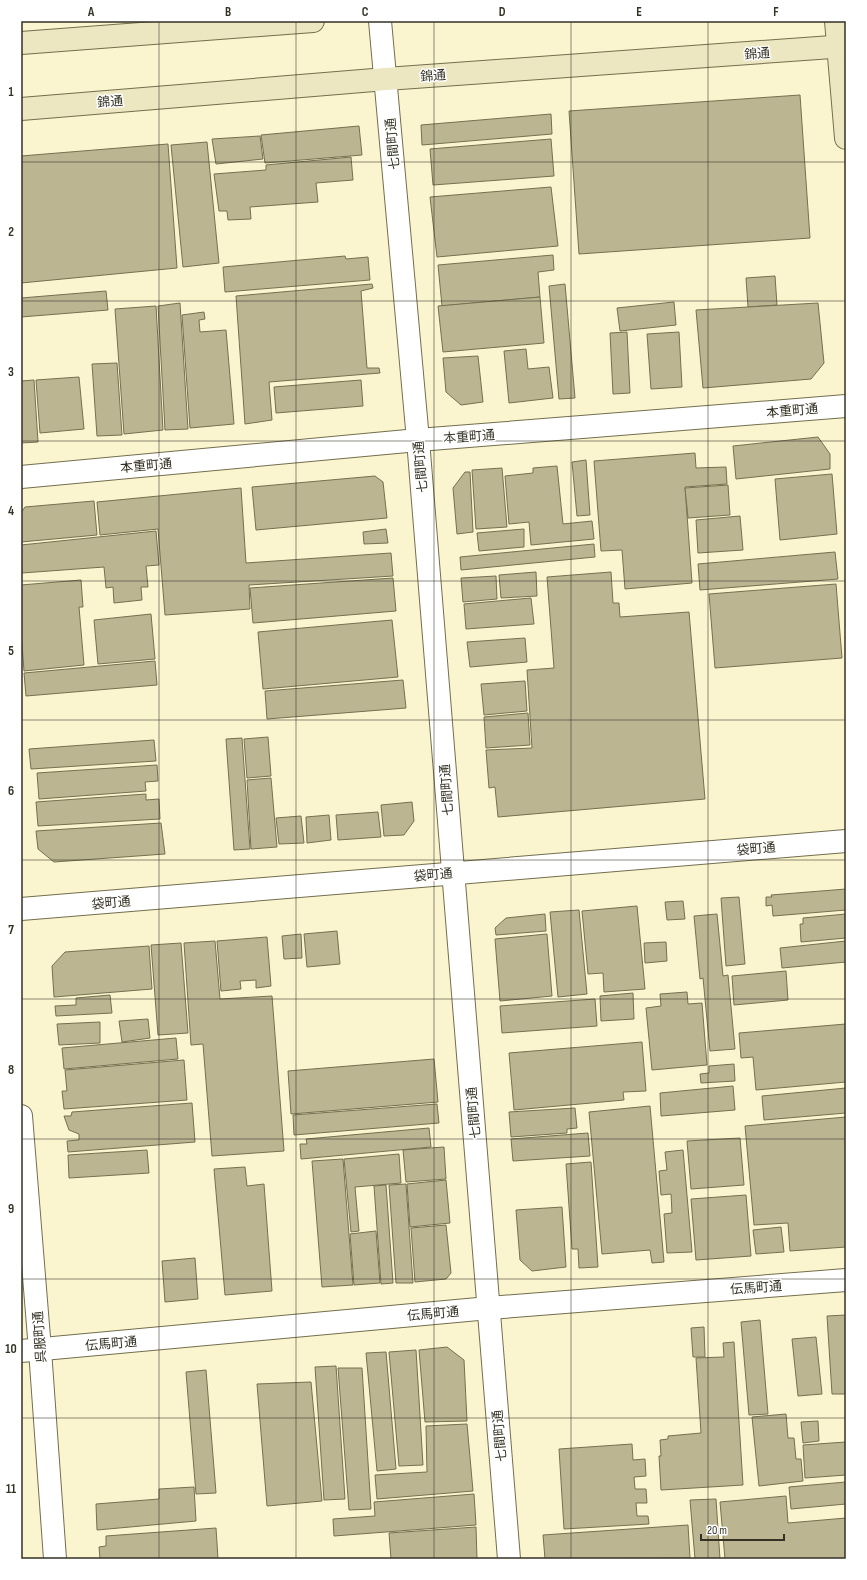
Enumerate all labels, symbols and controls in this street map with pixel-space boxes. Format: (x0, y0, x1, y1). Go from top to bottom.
text: A (87, 4, 95, 20)
text: B (225, 4, 231, 20)
text: C (362, 4, 369, 20)
text: D (499, 4, 506, 20)
text: E (636, 4, 642, 20)
text: F (773, 4, 779, 20)
street label: 錦通 (744, 45, 771, 63)
street label: 錦通 (420, 67, 447, 85)
text: 1 (8, 84, 14, 100)
street label: 錦通 (96, 93, 124, 111)
street label: 七間町通 (383, 117, 403, 171)
text: 2 (8, 224, 14, 240)
text: 3 (8, 364, 14, 380)
street label: 本重町通 (765, 401, 819, 421)
street label: 本重町通 (443, 427, 496, 447)
street label: 七間町通 (411, 440, 431, 494)
street label: 本重町通 (119, 456, 173, 476)
text: 4 (8, 503, 14, 519)
text: 5 (8, 643, 14, 659)
street label: 七間町通 (437, 763, 457, 816)
text: 6 (8, 783, 14, 799)
street label: 袋町通 (736, 839, 776, 859)
street label: 袋町通 (413, 865, 453, 885)
street label: 袋町通 (91, 893, 131, 913)
text: 7 (8, 922, 14, 938)
text: 8 (8, 1062, 14, 1078)
street label: 七間町通 (464, 1086, 484, 1140)
text: 9 (8, 1201, 14, 1217)
street label: 伝馬町通 (730, 1278, 783, 1298)
street label: 伝馬町通 (406, 1304, 460, 1324)
street label: 呉服町通 (30, 1310, 50, 1363)
street label: 伝馬町通 (84, 1334, 138, 1354)
text: 10 (5, 1341, 17, 1357)
street label: 七間町通 (490, 1409, 510, 1463)
text: 11 (6, 1481, 16, 1497)
scale bar (701, 1516, 784, 1542)
text: 20 m (707, 1523, 727, 1538)

